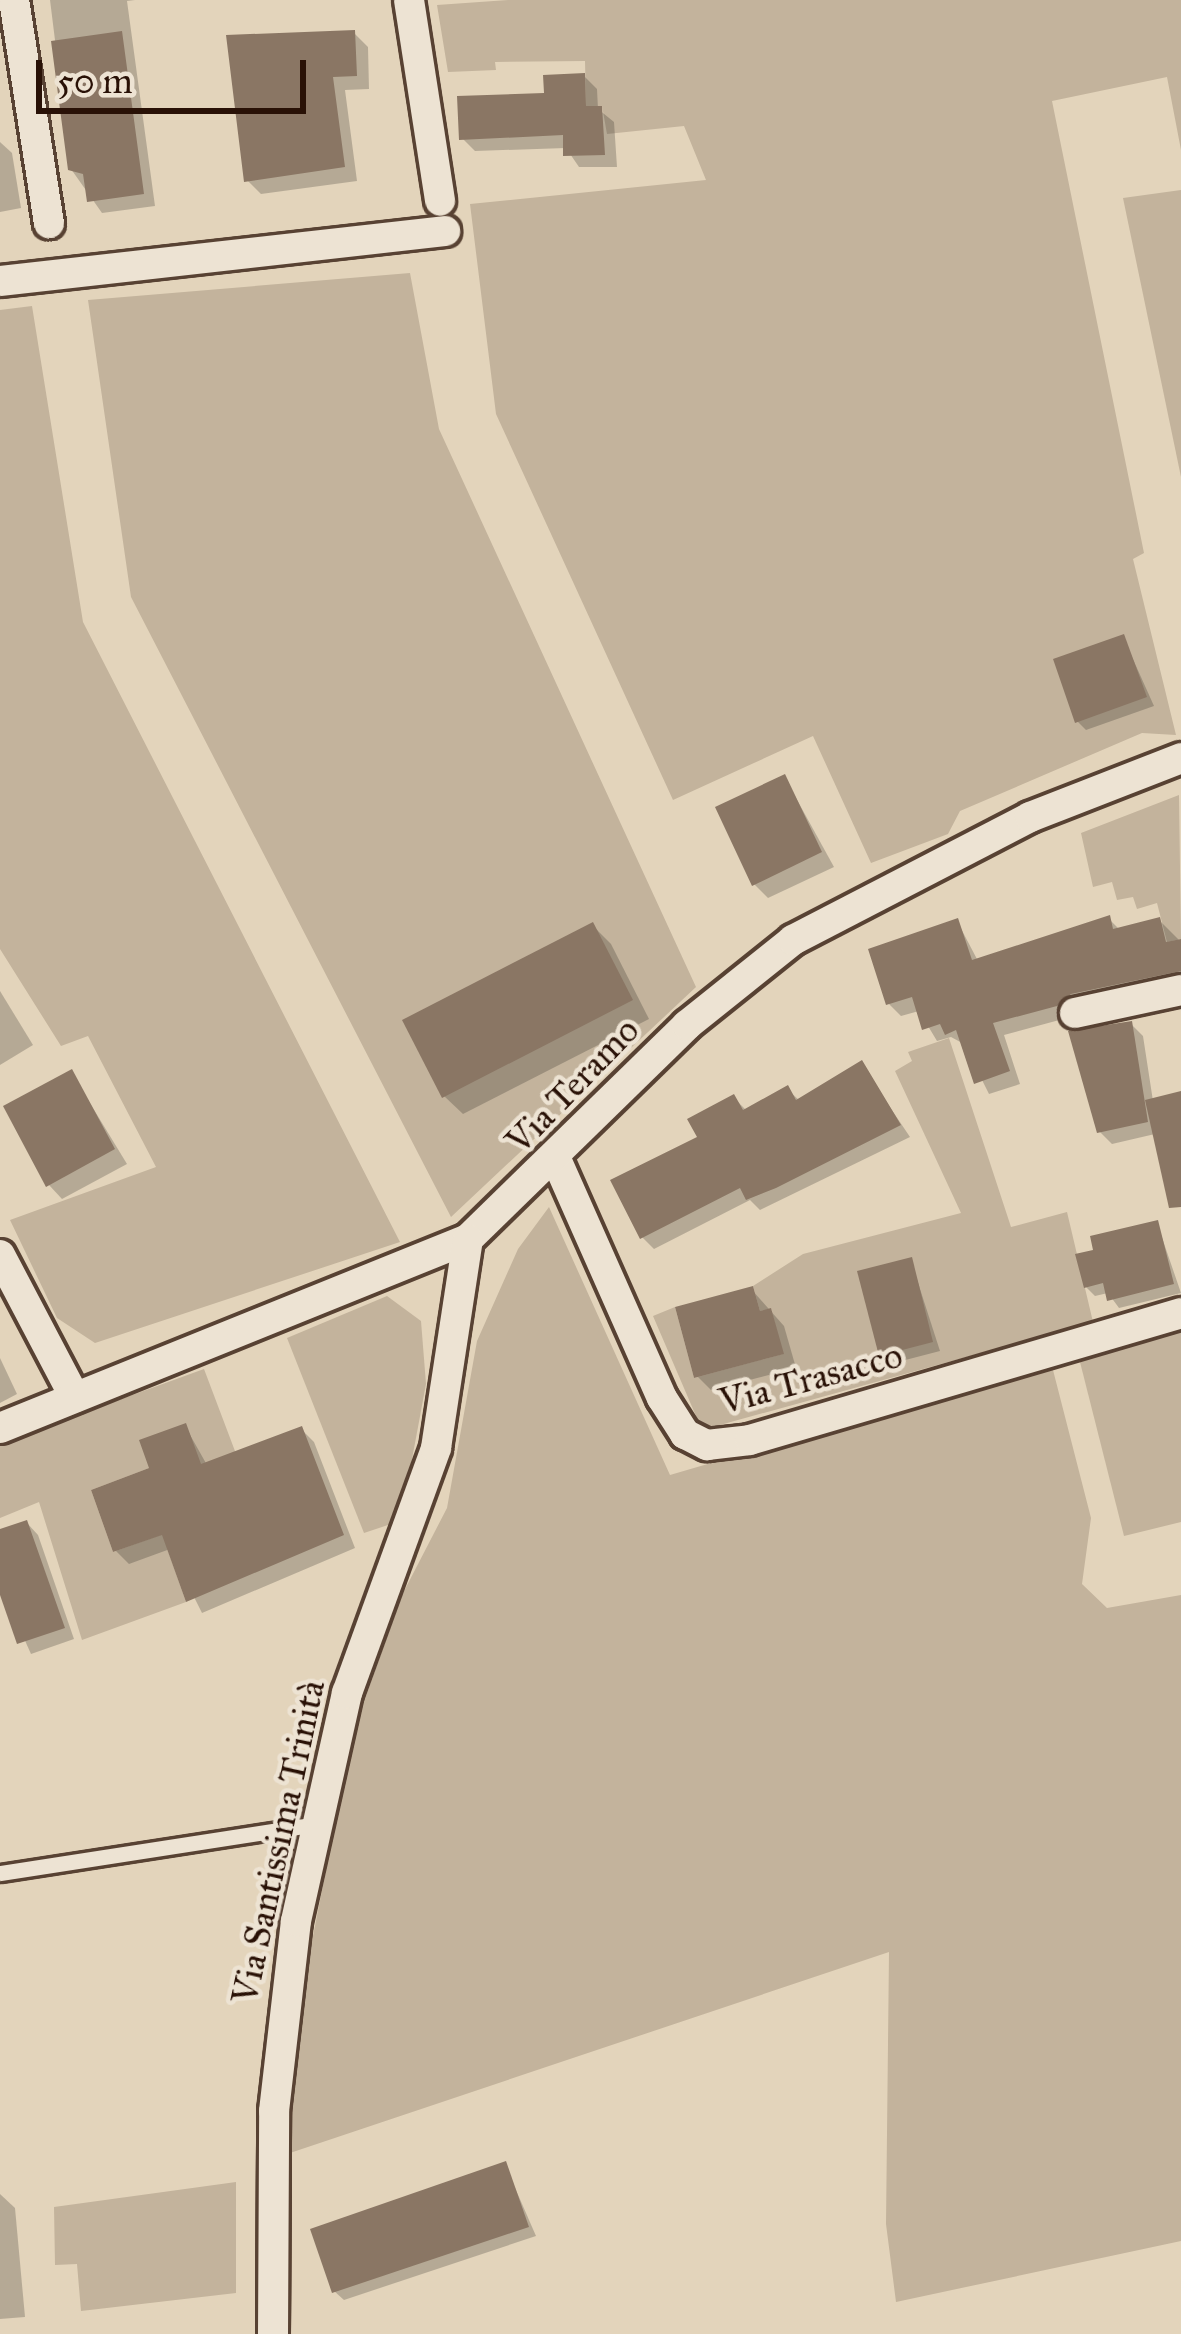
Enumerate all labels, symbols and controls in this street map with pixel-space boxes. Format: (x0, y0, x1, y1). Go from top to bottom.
scale bar (42, 36, 312, 110)
text: 50 m (57, 59, 133, 103)
street label: Via Teramo (498, 1009, 648, 1163)
street label: Via Trasacco (715, 1334, 907, 1424)
street label: Via Santissima Trinità (224, 1676, 334, 2008)

